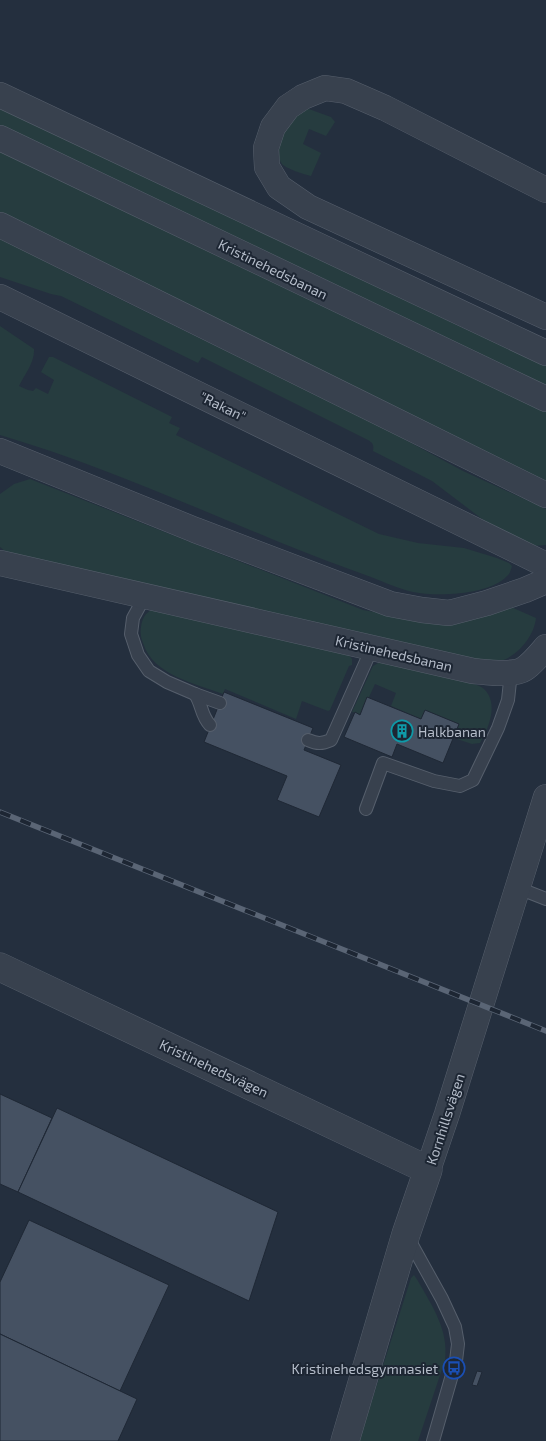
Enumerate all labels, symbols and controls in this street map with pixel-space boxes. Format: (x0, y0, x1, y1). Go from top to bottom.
street label: Kristinehedsbanan (216, 235, 330, 303)
street label: "Rakan" (197, 388, 249, 424)
street label: Kristinehedsbanan (334, 631, 454, 675)
building icon: Halkbanan (390, 719, 414, 743)
place label: Halkbanan (418, 723, 486, 740)
street label: Kristinehedsvägen (157, 1035, 271, 1101)
street label: Kornhillsvägen (422, 1071, 468, 1167)
bus stop icon: Kristinehedsgymnasiet (442, 1356, 466, 1380)
place label: Kristinehedsgymnasiet (292, 1360, 438, 1377)

